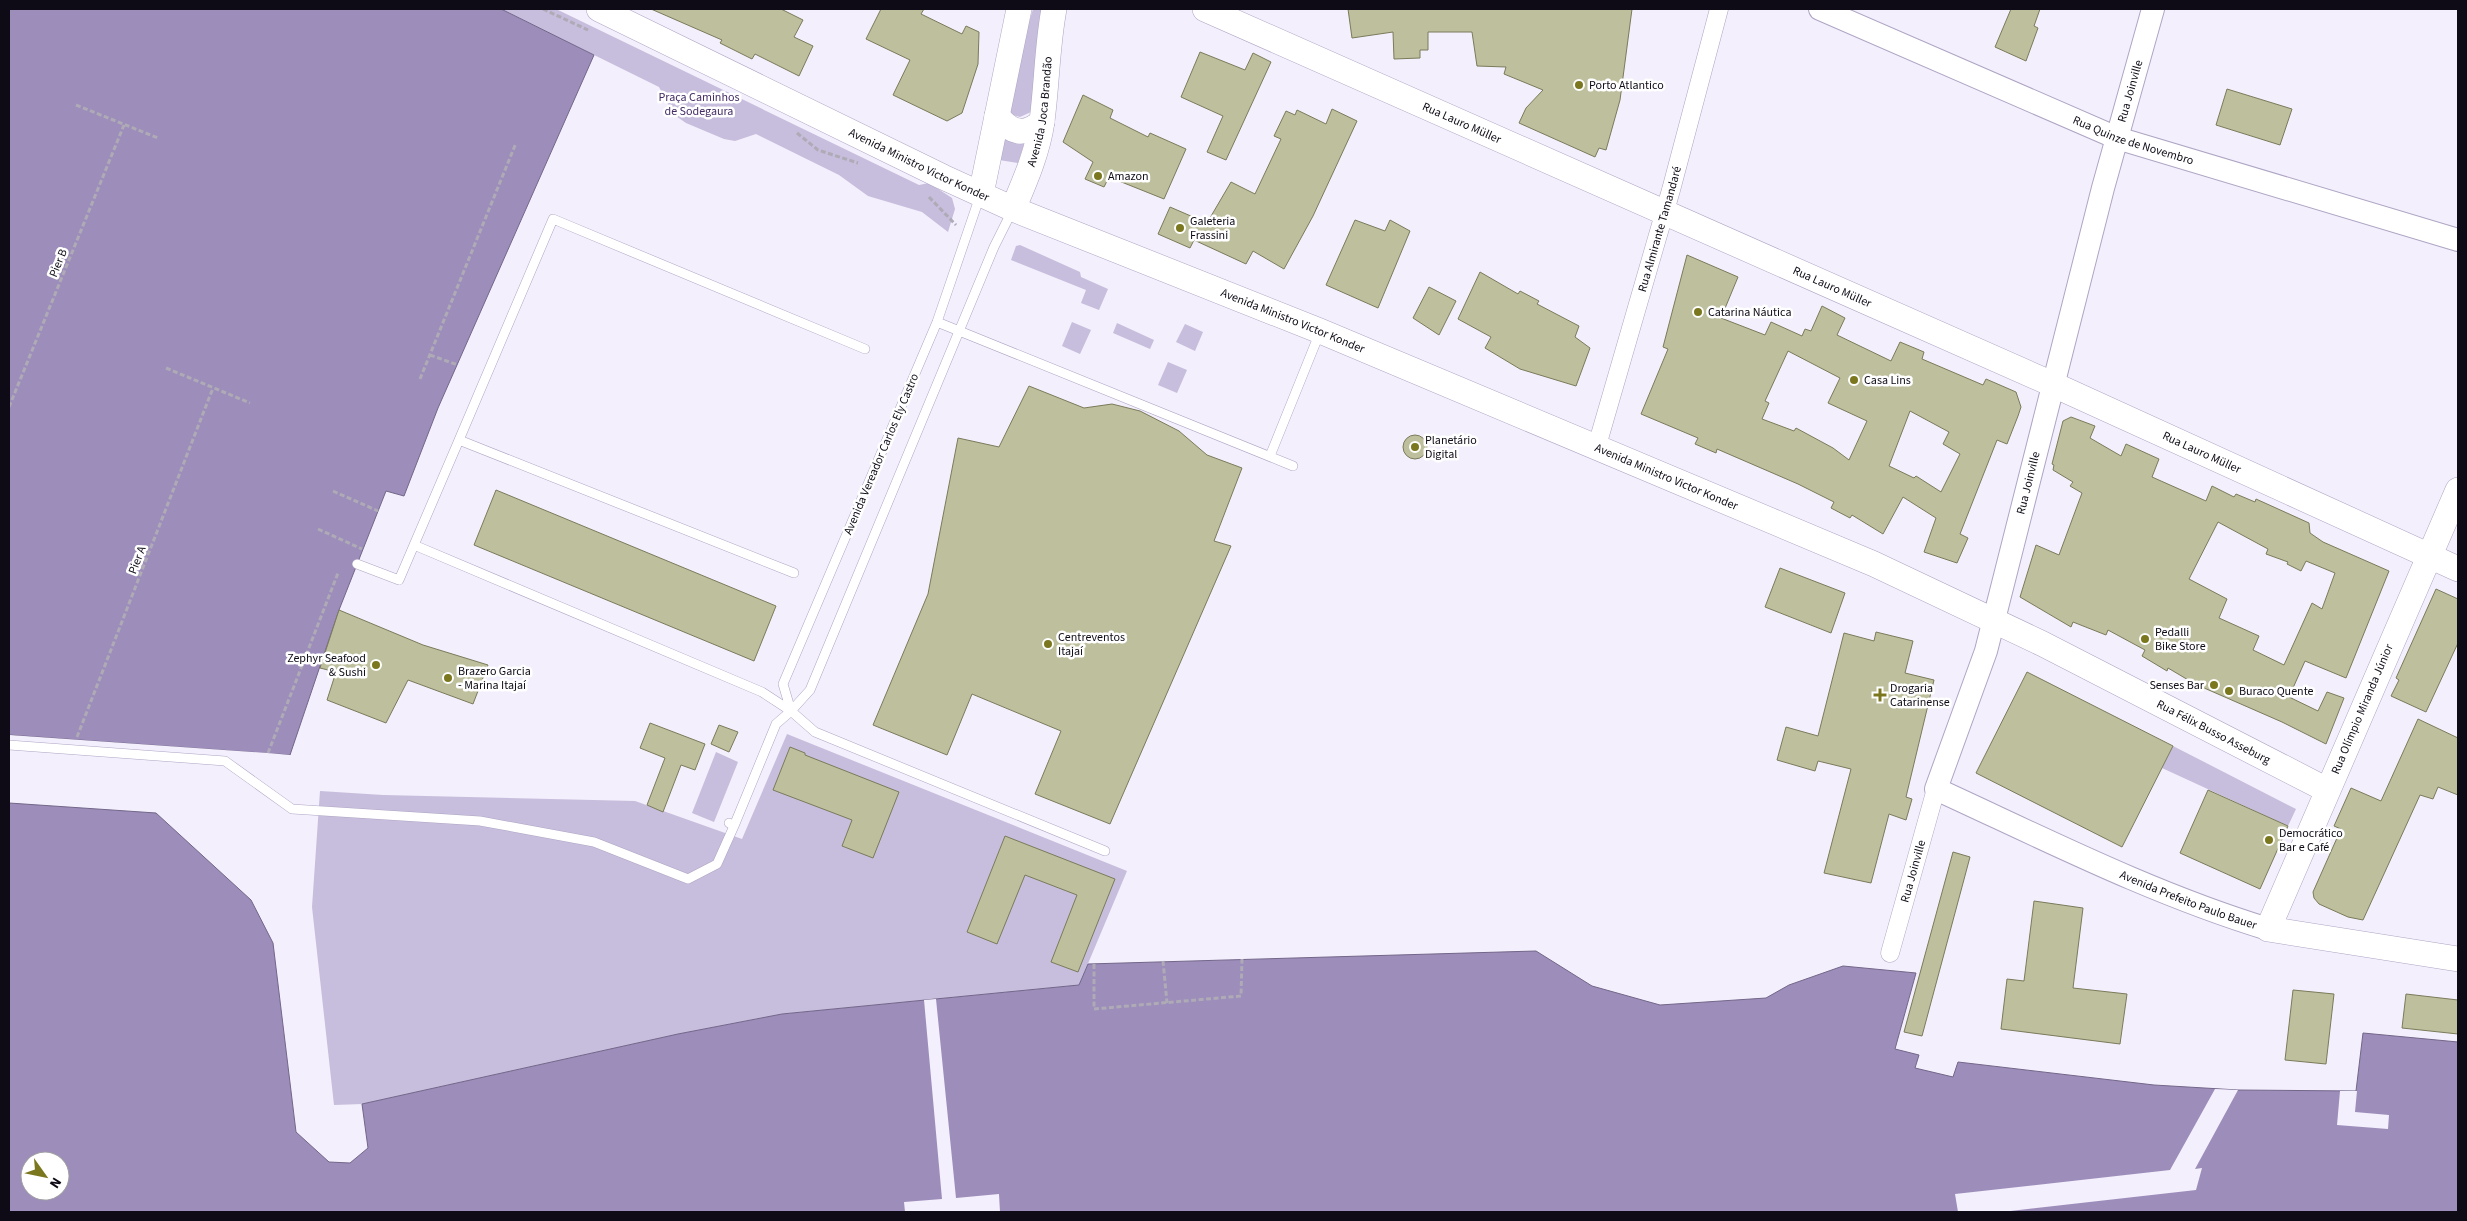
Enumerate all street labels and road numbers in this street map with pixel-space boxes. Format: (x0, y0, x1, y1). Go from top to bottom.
street label: Avenida Joca Brandão (1023, 56, 1057, 169)
street label: Rua Joinville (2113, 58, 2148, 124)
street label: Rua Lauro Müller (1420, 98, 1505, 148)
street label: Rua Quinze de Novembro (2070, 112, 2196, 169)
street label: Avenida Ministro Victor Konder (846, 124, 993, 206)
street label: Rua Almirante Tamandaré (1634, 164, 1686, 294)
street label: Pier B (45, 246, 72, 280)
street label: Rua Lauro Müller (1790, 262, 1875, 312)
street label: Avenida Ministro Victor Konder (1218, 284, 1368, 358)
street label: Avenida Vereador Carlos Ely Castro (840, 371, 923, 538)
street label: Rua Lauro Müller (2160, 427, 2245, 478)
street label: Avenida Ministro Victor Konder (1592, 439, 1741, 515)
street label: Rua Joinville (2012, 450, 2045, 516)
street label: Pier A (124, 543, 151, 577)
street label: Rua Olímpio Miranda Júnior (2327, 641, 2398, 777)
street label: Rua Félix Busso Asseburg (2153, 696, 2273, 769)
street label: Rua Joinville (1897, 838, 1930, 905)
street label: Avenida Prefeito Paulo Bauer (2117, 866, 2260, 934)

